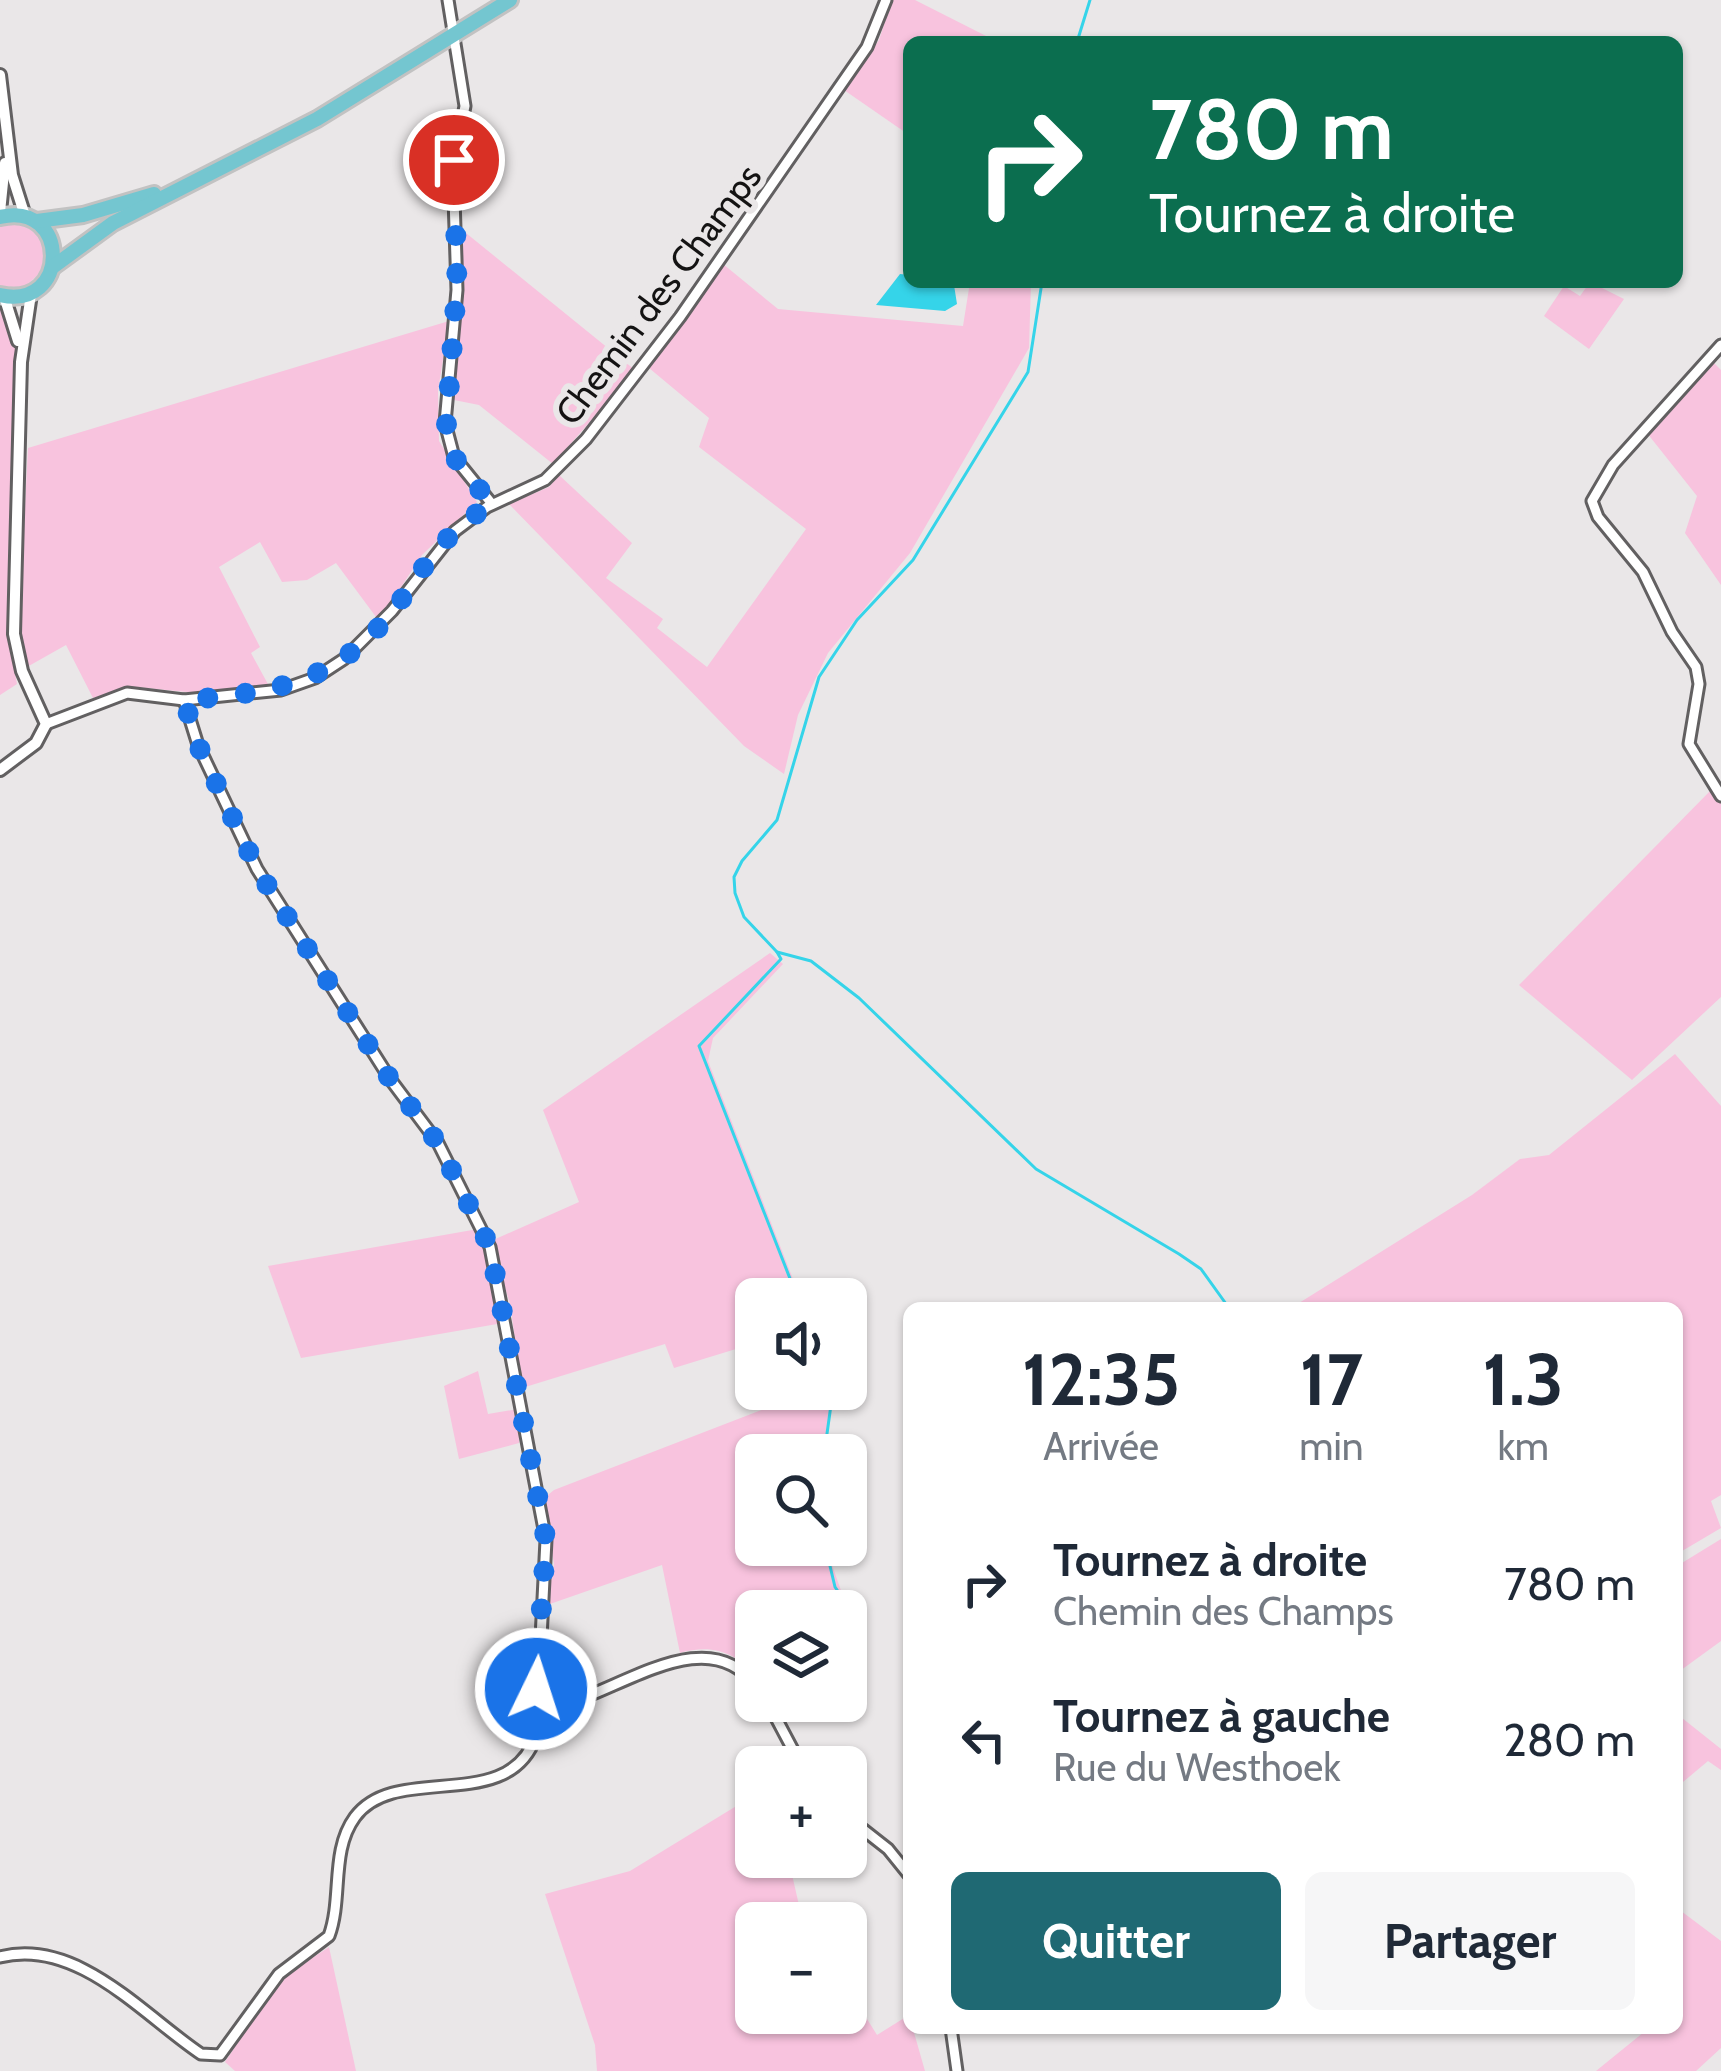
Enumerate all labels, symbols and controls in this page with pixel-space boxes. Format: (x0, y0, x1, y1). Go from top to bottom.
text: 780 m (1149, 78, 1394, 180)
icon: right (951, 84, 1107, 240)
pin (403, 109, 505, 211)
icon: arrive (421, 127, 487, 193)
street label: Chemin des Champs (546, 155, 770, 433)
text: Tournez à droite (1149, 180, 1515, 246)
map controls (735, 1278, 867, 2034)
button: sound (735, 1278, 867, 1410)
text: 12:35 (1022, 1336, 1180, 1423)
text: 17 (1300, 1336, 1363, 1423)
text: 1.3 (1483, 1336, 1564, 1423)
text: Arrivée (1043, 1422, 1159, 1470)
text: min (1299, 1422, 1364, 1470)
text: km (1497, 1422, 1549, 1470)
button: search (735, 1434, 867, 1566)
text: Tournez à droite (1053, 1533, 1367, 1587)
icon: right (951, 1551, 1017, 1617)
text: 780 m (1504, 1557, 1635, 1611)
text: Chemin des Champs (1053, 1587, 1394, 1635)
button: layers (735, 1590, 867, 1722)
position arrow (473, 1626, 599, 1752)
text: Tournez à gauche (1053, 1689, 1390, 1743)
icon: left (951, 1707, 1017, 1773)
text: 280 m (1503, 1713, 1635, 1767)
text: Rue du Westhoek (1053, 1743, 1341, 1791)
button: + (735, 1746, 867, 1878)
button: Quitter (951, 1872, 1281, 2010)
button: Partager (1305, 1872, 1635, 2010)
button: − (735, 1902, 867, 2034)

